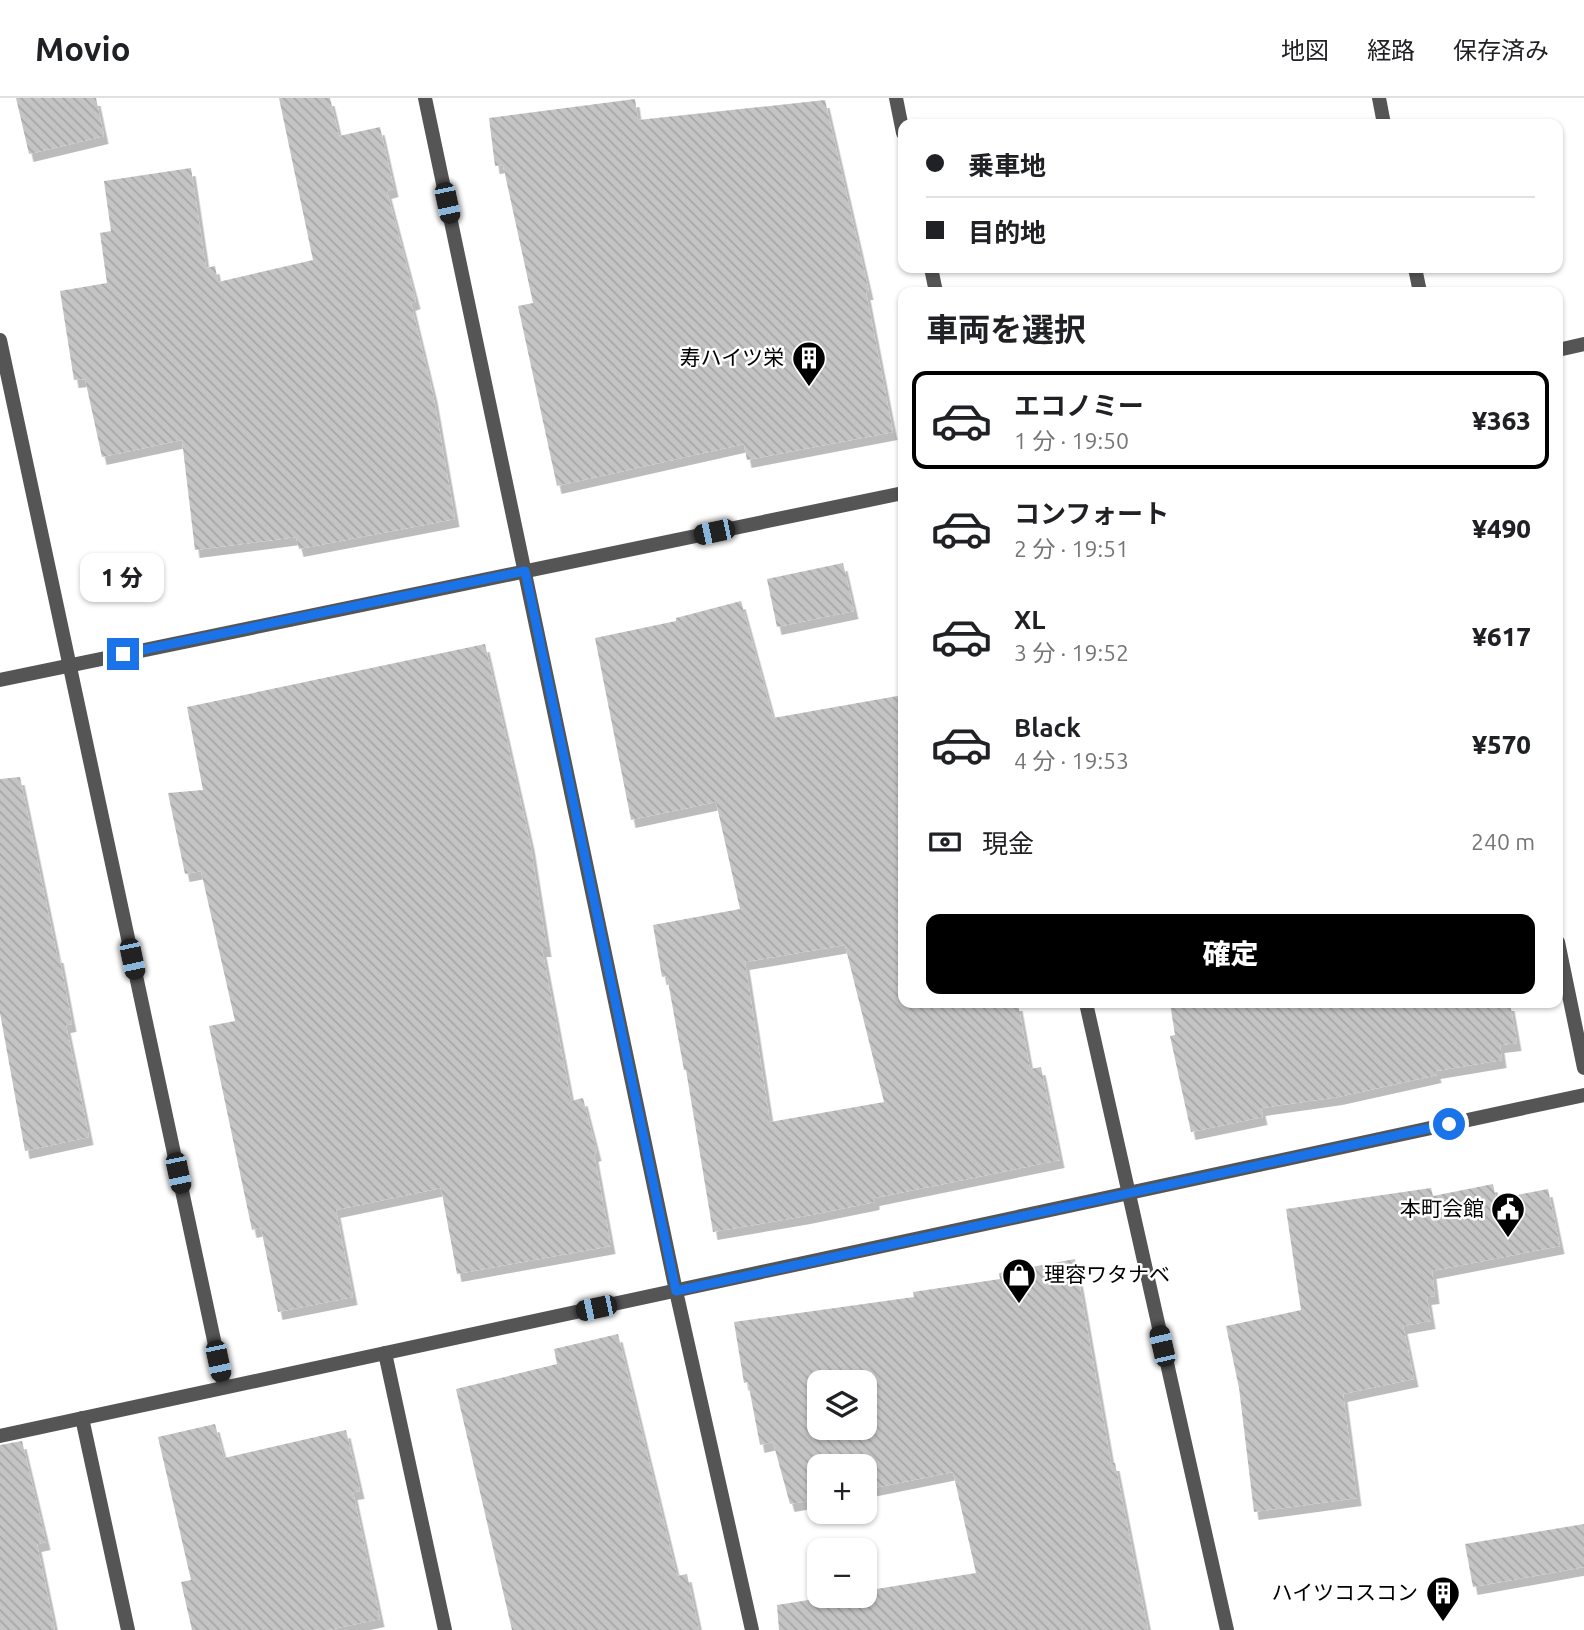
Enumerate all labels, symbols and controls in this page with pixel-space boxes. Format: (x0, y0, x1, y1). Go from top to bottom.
text: Movio (35, 30, 131, 67)
text: 地図 (1281, 37, 1329, 64)
text: 経路 (1367, 37, 1415, 64)
text: 保存済み (1453, 37, 1549, 64)
text: 乗車地 (968, 151, 1046, 180)
car (433, 180, 462, 226)
text: 目的地 (968, 218, 1046, 247)
text: 車両を選択 (926, 311, 1086, 347)
building icon: 寿ハイツ栄 (790, 339, 828, 388)
place label: 寿ハイツ栄 (679, 345, 784, 369)
icon: car (930, 389, 993, 452)
text: エコノミー (1014, 391, 1144, 420)
text: ¥363 (1472, 406, 1531, 435)
text: 1 分 · 19:50 (1014, 428, 1129, 453)
icon: car (930, 497, 993, 560)
text: コンフォート (1014, 499, 1169, 528)
text: ¥490 (1472, 514, 1531, 543)
car (692, 517, 737, 547)
text: 2 分 · 19:51 (1014, 536, 1129, 561)
callout: 1 分 (81, 552, 165, 602)
text: 1 分 (101, 565, 143, 590)
icon: car (930, 605, 993, 668)
text: XL (1014, 605, 1045, 634)
text: ¥617 (1472, 622, 1531, 651)
route end (107, 638, 139, 670)
text: 3 分 · 19:52 (1014, 640, 1129, 665)
icon: car (930, 713, 993, 776)
text: Black (1014, 713, 1081, 742)
text: ¥570 (1472, 730, 1531, 759)
text: 4 分 · 19:53 (1014, 748, 1129, 773)
icon: cash (926, 823, 964, 861)
text: 現金 (982, 829, 1034, 858)
text: 240 m (1471, 829, 1535, 854)
button: 確定 (926, 914, 1535, 994)
car (118, 936, 147, 982)
route start (1433, 1108, 1465, 1140)
car (164, 1150, 193, 1196)
public building icon: 本町会館 (1489, 1190, 1527, 1239)
place label: 本町会館 (1400, 1196, 1484, 1220)
shop icon: 理容ワタナベ (1000, 1256, 1038, 1305)
place label: 理容ワタナベ (1044, 1262, 1170, 1286)
car (574, 1293, 619, 1323)
car (1148, 1323, 1177, 1369)
car (204, 1338, 233, 1384)
map controls (807, 1370, 877, 1608)
button: layers (807, 1370, 877, 1440)
button: + (807, 1454, 877, 1524)
button: − (807, 1538, 877, 1608)
building icon: ハイツコスコン (1424, 1574, 1462, 1623)
place label: ハイツコスコン (1271, 1580, 1418, 1604)

